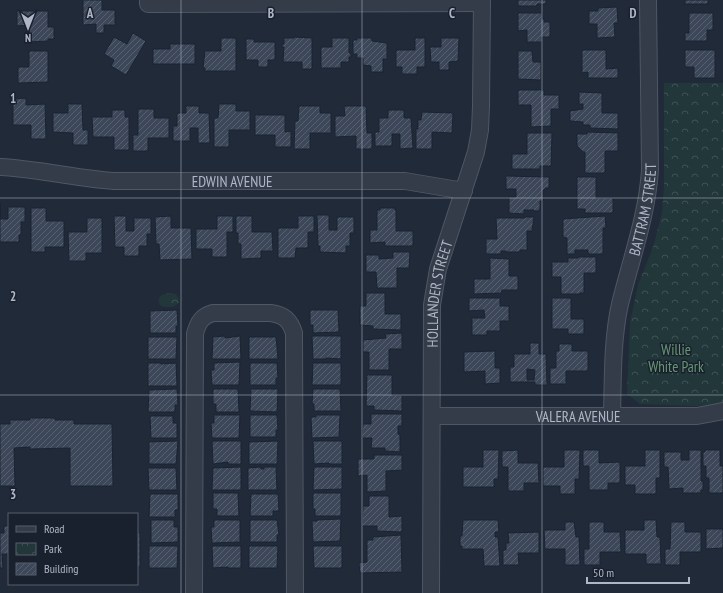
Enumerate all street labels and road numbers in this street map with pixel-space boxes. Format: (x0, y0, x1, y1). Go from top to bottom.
street label: BATTRAM STREET (624, 163, 660, 258)
street label: EDWIN AVENUE (192, 172, 272, 191)
street label: HOLLANDER STREET (422, 237, 456, 347)
street label: VALERA AVENUE (535, 407, 620, 426)

